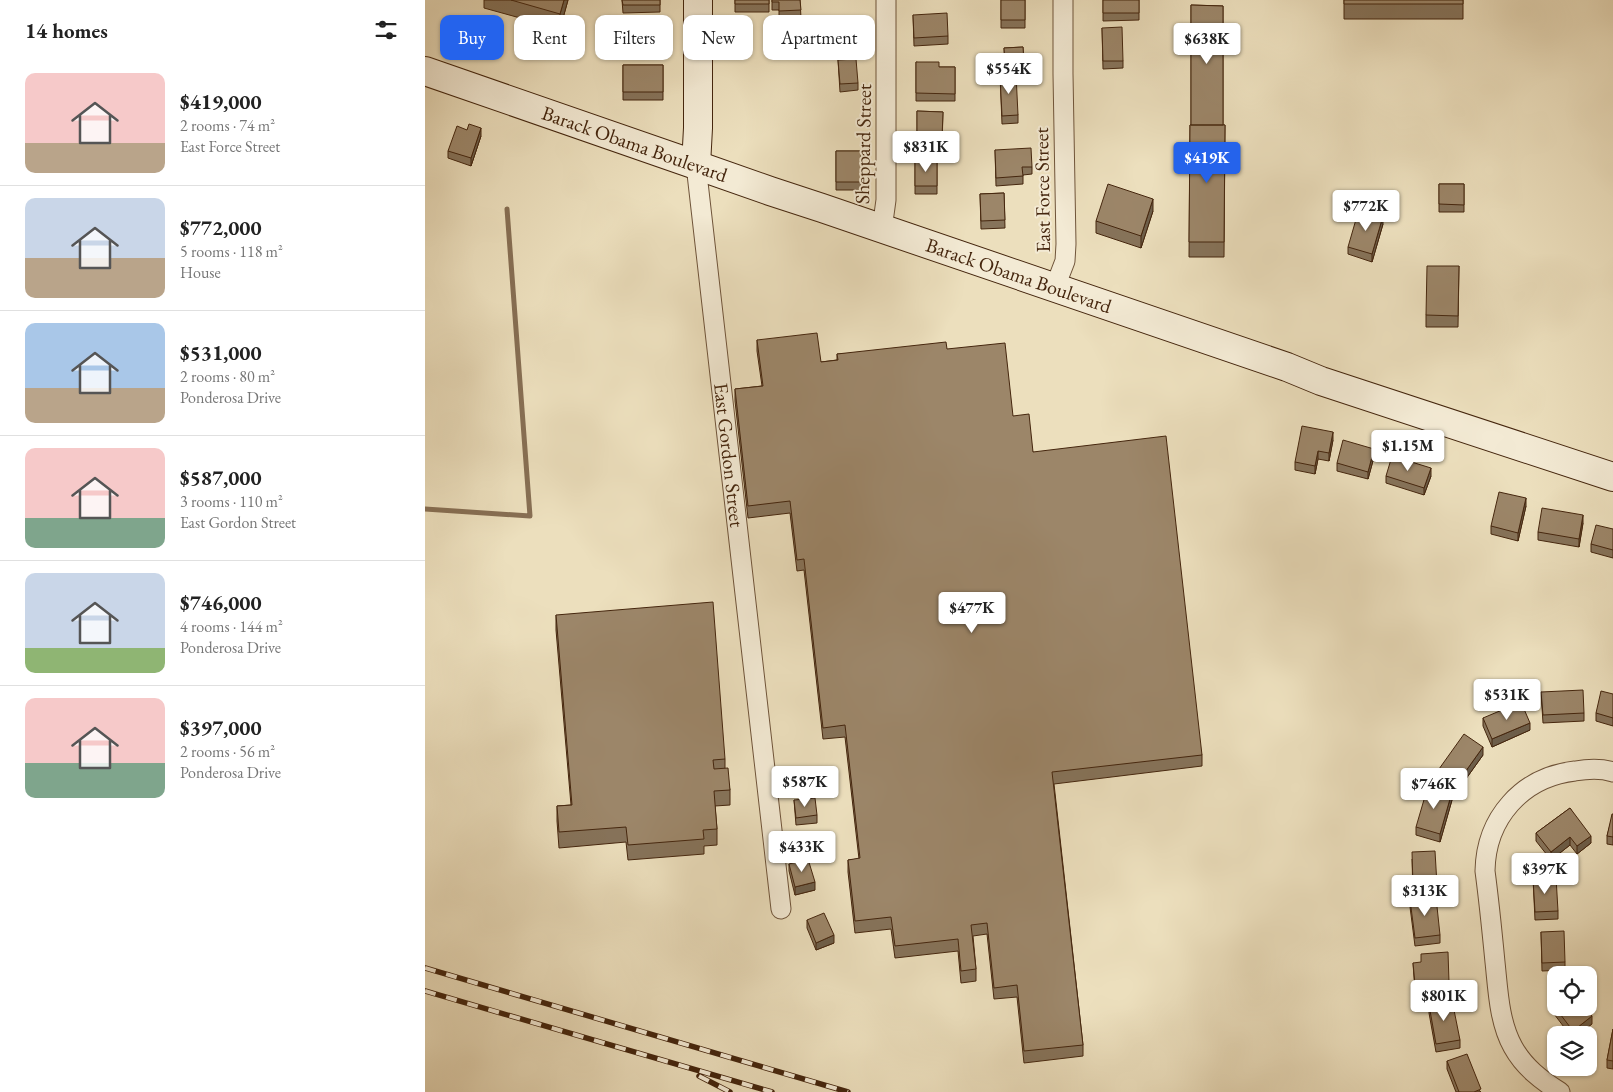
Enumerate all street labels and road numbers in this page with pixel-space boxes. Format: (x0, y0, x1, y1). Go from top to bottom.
street label: Sheppard Street (849, 83, 877, 204)
street label: Barack Obama Boulevard (538, 100, 732, 188)
street label: East Force Street (1028, 126, 1056, 253)
street label: Barack Obama Boulevard (922, 231, 1116, 319)
street label: East Gordon Street (708, 381, 750, 529)

